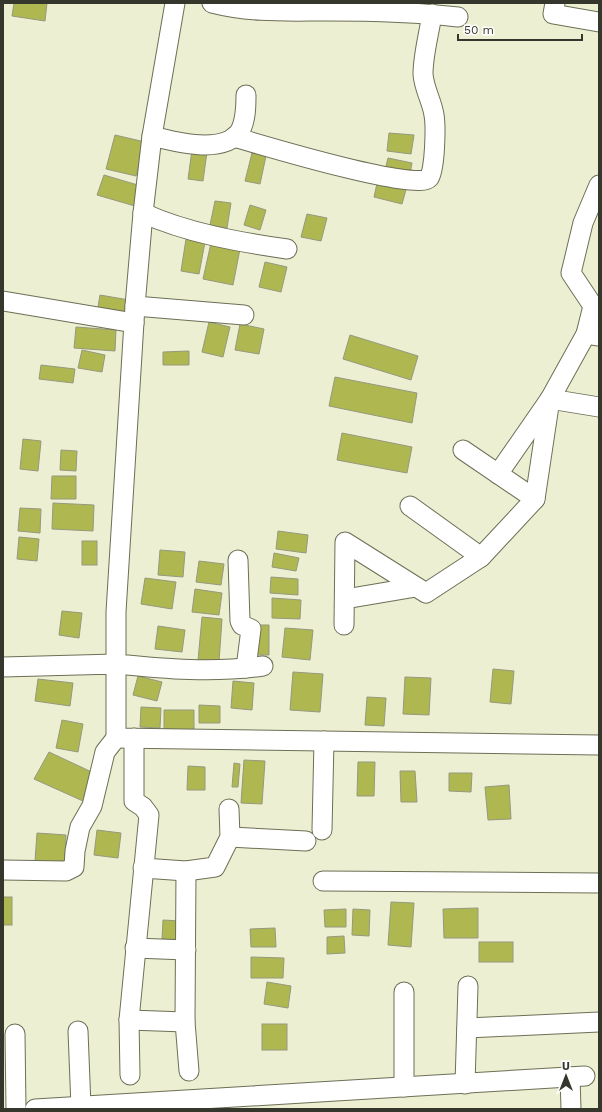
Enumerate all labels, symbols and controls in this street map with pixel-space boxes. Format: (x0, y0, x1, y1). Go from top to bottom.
scale bar (458, 16, 582, 42)
text: 50 m (464, 23, 494, 37)
north arrow (546, 1056, 586, 1096)
text: U (562, 1060, 570, 1073)

